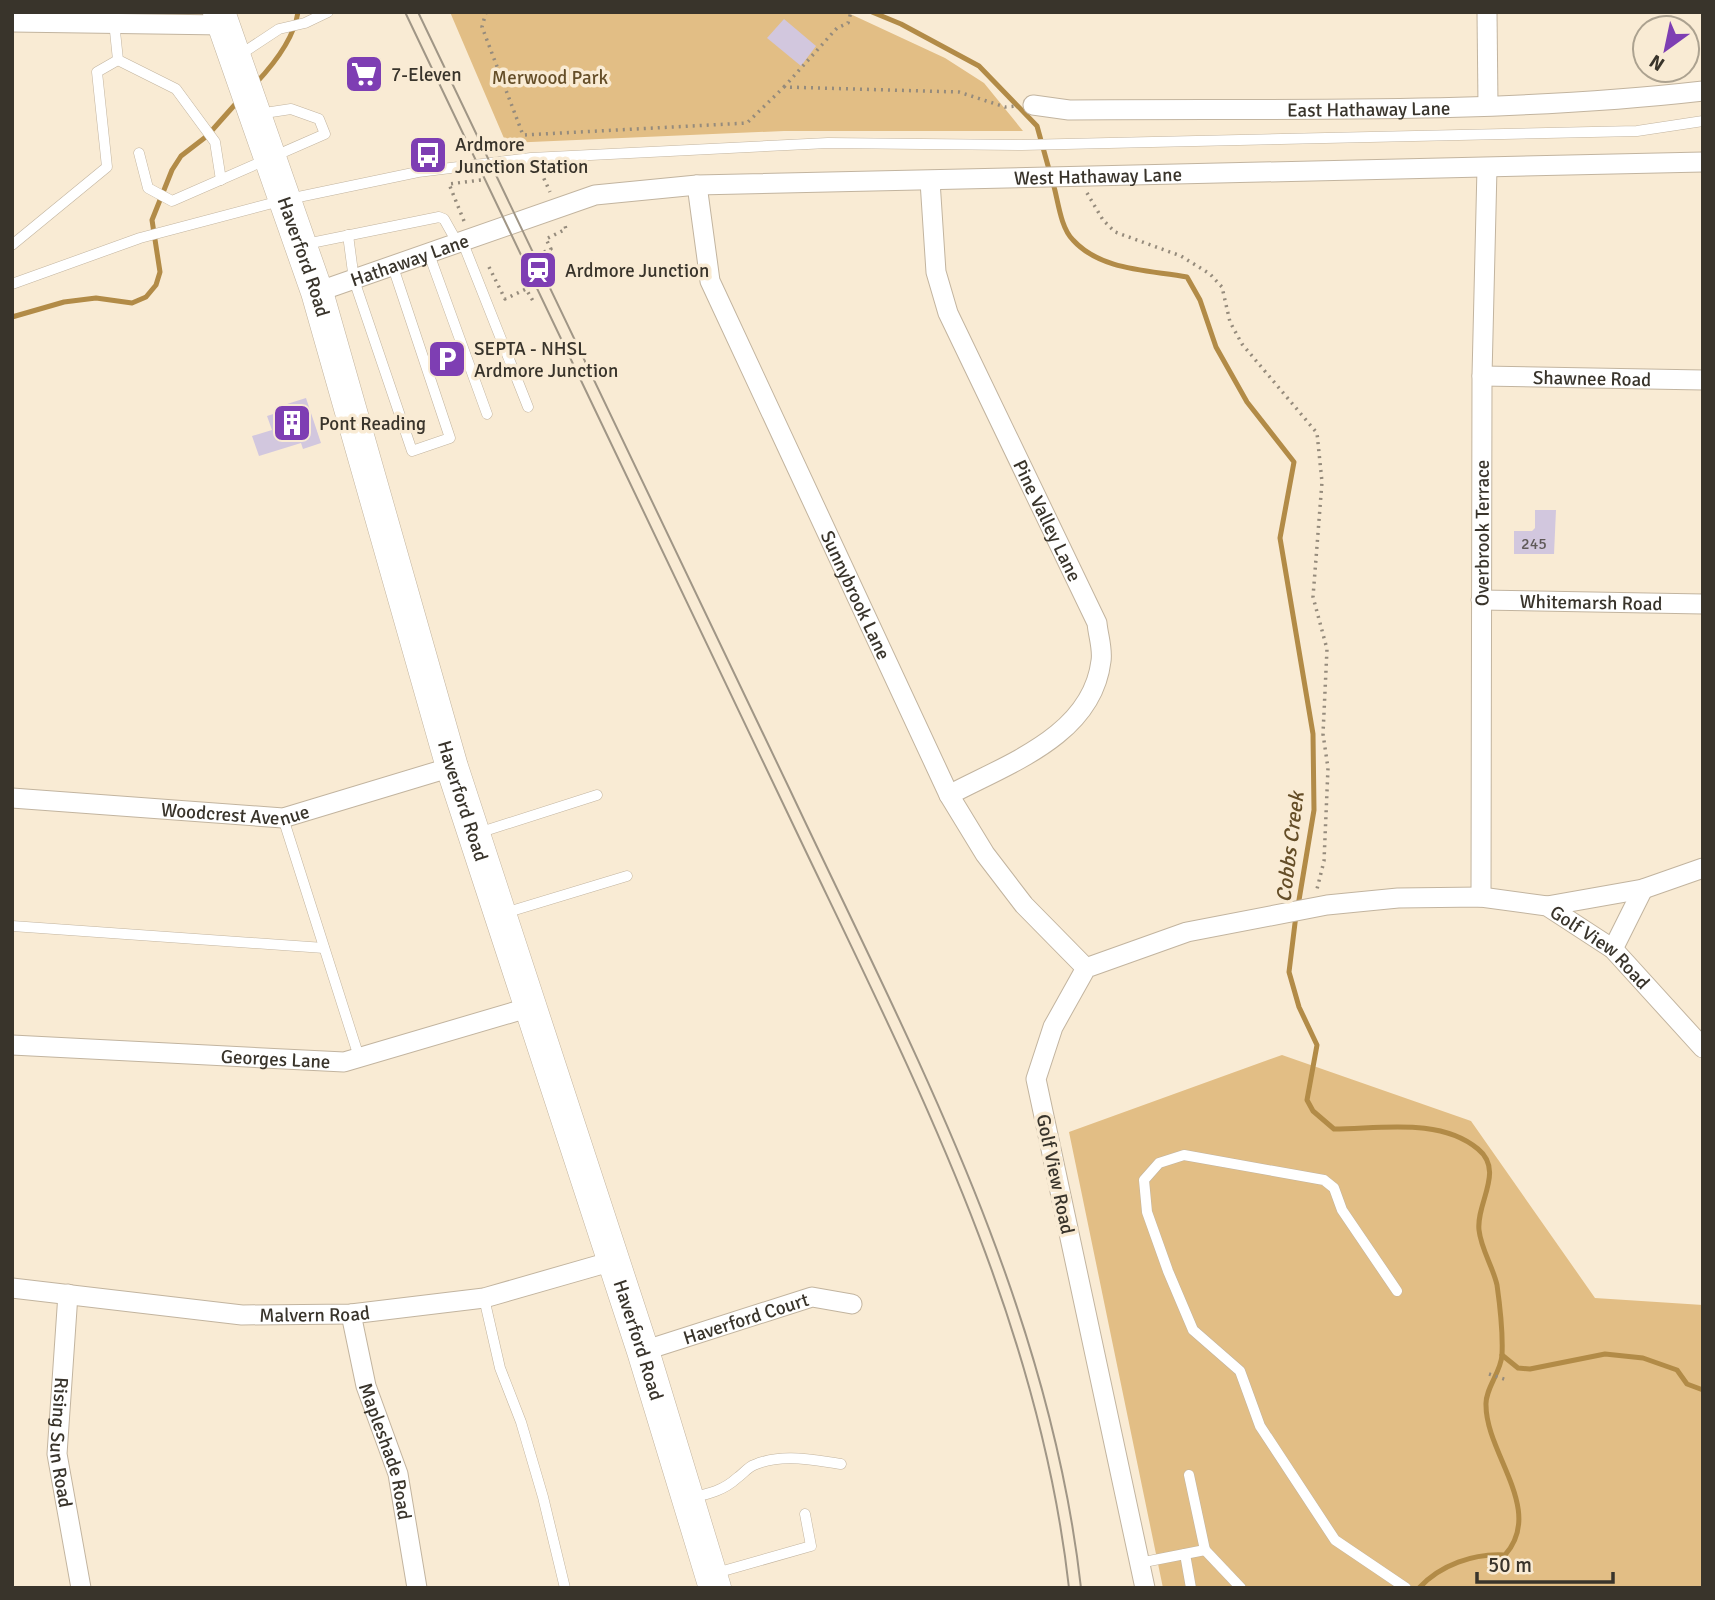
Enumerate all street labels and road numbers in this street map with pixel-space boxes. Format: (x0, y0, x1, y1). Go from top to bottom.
street label: East Hathaway Lane (1287, 96, 1451, 123)
street label: West Hathaway Lane (1014, 163, 1182, 191)
street label: Haverford Road (272, 194, 334, 320)
street label: Hathaway Lane (347, 229, 472, 292)
street label: Shawnee Road (1533, 366, 1651, 392)
street label: Pine Valley Lane (1007, 456, 1086, 586)
street label: Overbrook Terrace (1471, 460, 1495, 606)
street label: Sunnybrook Lane (815, 527, 895, 664)
street label: Whitemarsh Road (1519, 590, 1663, 616)
street label: Haverford Road (432, 738, 493, 864)
street label: Woodcrest Avenue (160, 798, 312, 831)
street label: Golf View Road (1545, 900, 1655, 994)
street label: Georges Lane (220, 1045, 331, 1074)
street label: Golf View Road (1031, 1112, 1079, 1236)
street label: Haverford Road (607, 1277, 668, 1403)
street label: Haverford Court (680, 1288, 812, 1350)
street label: Malvern Road (259, 1301, 371, 1328)
street label: Rising Sun Road (44, 1376, 77, 1510)
street label: Mapleshade Road (353, 1380, 416, 1522)

